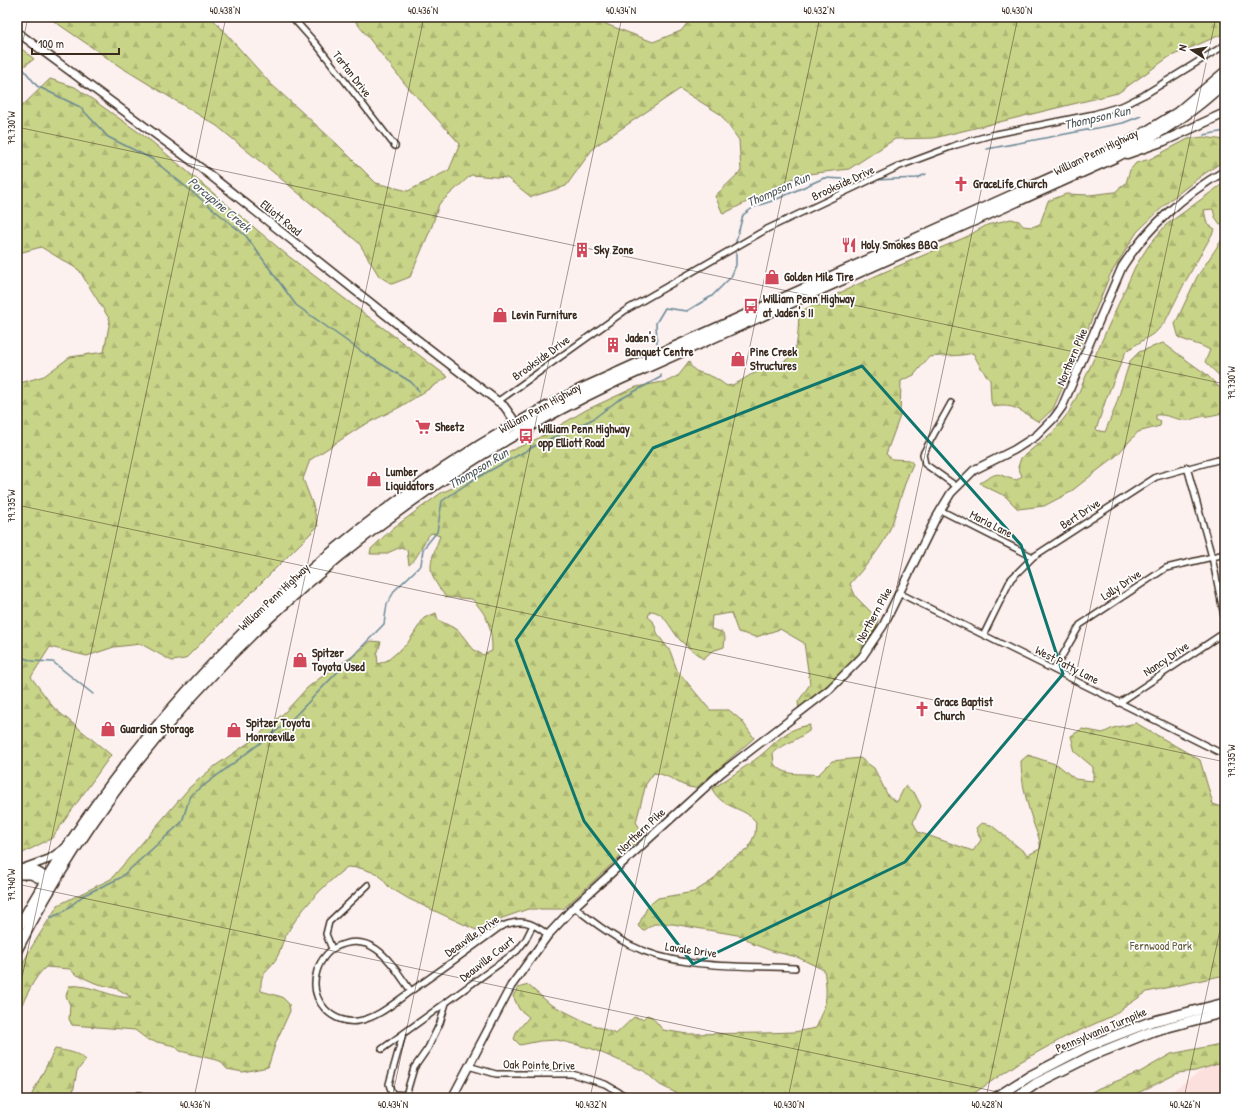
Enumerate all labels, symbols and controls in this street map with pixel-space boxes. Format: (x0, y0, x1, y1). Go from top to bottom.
text: 40.438°N (210, 4, 240, 17)
text: 40.436°N (408, 4, 438, 17)
text: 40.434°N (606, 4, 636, 17)
text: 40.432°N (804, 4, 834, 17)
text: 40.430°N (1002, 4, 1032, 17)
scale bar (32, 30, 119, 56)
north arrow (1172, 30, 1212, 70)
text: 100 m (38, 35, 64, 52)
text: N (1175, 43, 1190, 52)
street label: Tartan Drive (329, 47, 376, 101)
water label: Thompson Run (1062, 100, 1133, 134)
text: 79.730°W (5, 111, 18, 145)
street label: William Penn Highway (1051, 124, 1141, 179)
street label: Brookside Drive (809, 160, 877, 205)
water label: Thompson Run (744, 167, 814, 212)
water label: Porcupine Creek (184, 172, 257, 237)
church icon: GraceLife Church (952, 175, 970, 193)
place label: GraceLife Church (973, 175, 1048, 192)
street label: Elliott Road (257, 196, 306, 240)
restaurant icon: Holy Smokes BBQ (840, 236, 858, 254)
place label: Holy Smokes BBQ (861, 236, 938, 254)
building icon: Sky Zone (573, 241, 591, 259)
place label: Sky Zone (594, 241, 634, 259)
shop icon: Golden Mile Tire (763, 268, 781, 286)
place label: Golden Mile Tire (784, 268, 854, 285)
place label: William Penn Highway at Jaden's II (763, 290, 855, 321)
bus stop icon: William Penn Highway at Jaden's II (742, 297, 760, 315)
shop icon: Levin Furniture (491, 306, 509, 324)
place label: Levin Furniture (512, 306, 577, 323)
street label: Northern Pike (1052, 325, 1091, 388)
place label: Jaden's Banquet Centre (625, 329, 694, 361)
street label: Brookside Drive (508, 331, 573, 384)
building icon: Jaden's Banquet Centre (604, 336, 622, 354)
place label: Pine Creek Structures (750, 343, 797, 374)
shop icon: Pine Creek Structures (729, 350, 747, 368)
text: 79.730°W (1225, 366, 1238, 400)
street label: William Penn Highway (496, 378, 584, 437)
supermarket icon: Sheetz (414, 418, 432, 436)
place label: Sheetz (435, 418, 465, 435)
place label: William Penn Highway opp Elliott Road (538, 420, 630, 452)
bus stop icon: William Penn Highway opp Elliott Road (517, 427, 535, 445)
water label: Thompson Run (445, 442, 513, 494)
place label: Lumber Liquidators (386, 463, 434, 495)
shop icon: Lumber Liquidators (365, 470, 383, 488)
text: 79.735°W (5, 489, 18, 522)
street label: Bert Drive (1056, 494, 1103, 533)
street label: Maria Lane (967, 506, 1016, 542)
street label: William Penn Highway (234, 559, 313, 634)
street label: Lolly Drive (1097, 565, 1144, 604)
street label: Northern Pike (851, 584, 896, 645)
street label: Nancy Drive (1140, 637, 1192, 680)
street label: West Patty Lane (1032, 641, 1102, 688)
place label: Spitzer Toyota Used (311, 644, 365, 676)
shop icon: Spitzer Toyota Used (291, 651, 309, 669)
place label: Grace Baptist Church (934, 693, 994, 724)
church icon: Grace Baptist Church (913, 700, 931, 718)
place label: Spitzer Toyota Monroeville (246, 714, 310, 745)
shop icon: Guardian Storage (99, 720, 117, 738)
place label: Guardian Storage (120, 720, 194, 738)
shop icon: Spitzer Toyota Monroeville (225, 721, 243, 739)
text: 79.735°W (1225, 744, 1238, 777)
street label: Northern Pike (613, 804, 669, 858)
text: 79.740°W (5, 868, 18, 901)
street label: Deauville Drive (441, 911, 502, 961)
street label: Deauville Court (456, 931, 518, 985)
street label: Lavale Drive (664, 937, 718, 962)
park label: Fernwood Park (1129, 937, 1192, 954)
street label: Pennsylvania Turnpike (1053, 1003, 1149, 1056)
street label: Oak Pointe Drive (503, 1055, 575, 1074)
text: 40.436°N (180, 1098, 210, 1111)
text: 40.434°N (378, 1098, 408, 1111)
text: 40.432°N (576, 1098, 606, 1111)
text: 40.430°N (774, 1098, 804, 1111)
text: 40.428°N (972, 1098, 1002, 1111)
text: 40.426°N (1170, 1098, 1200, 1111)

